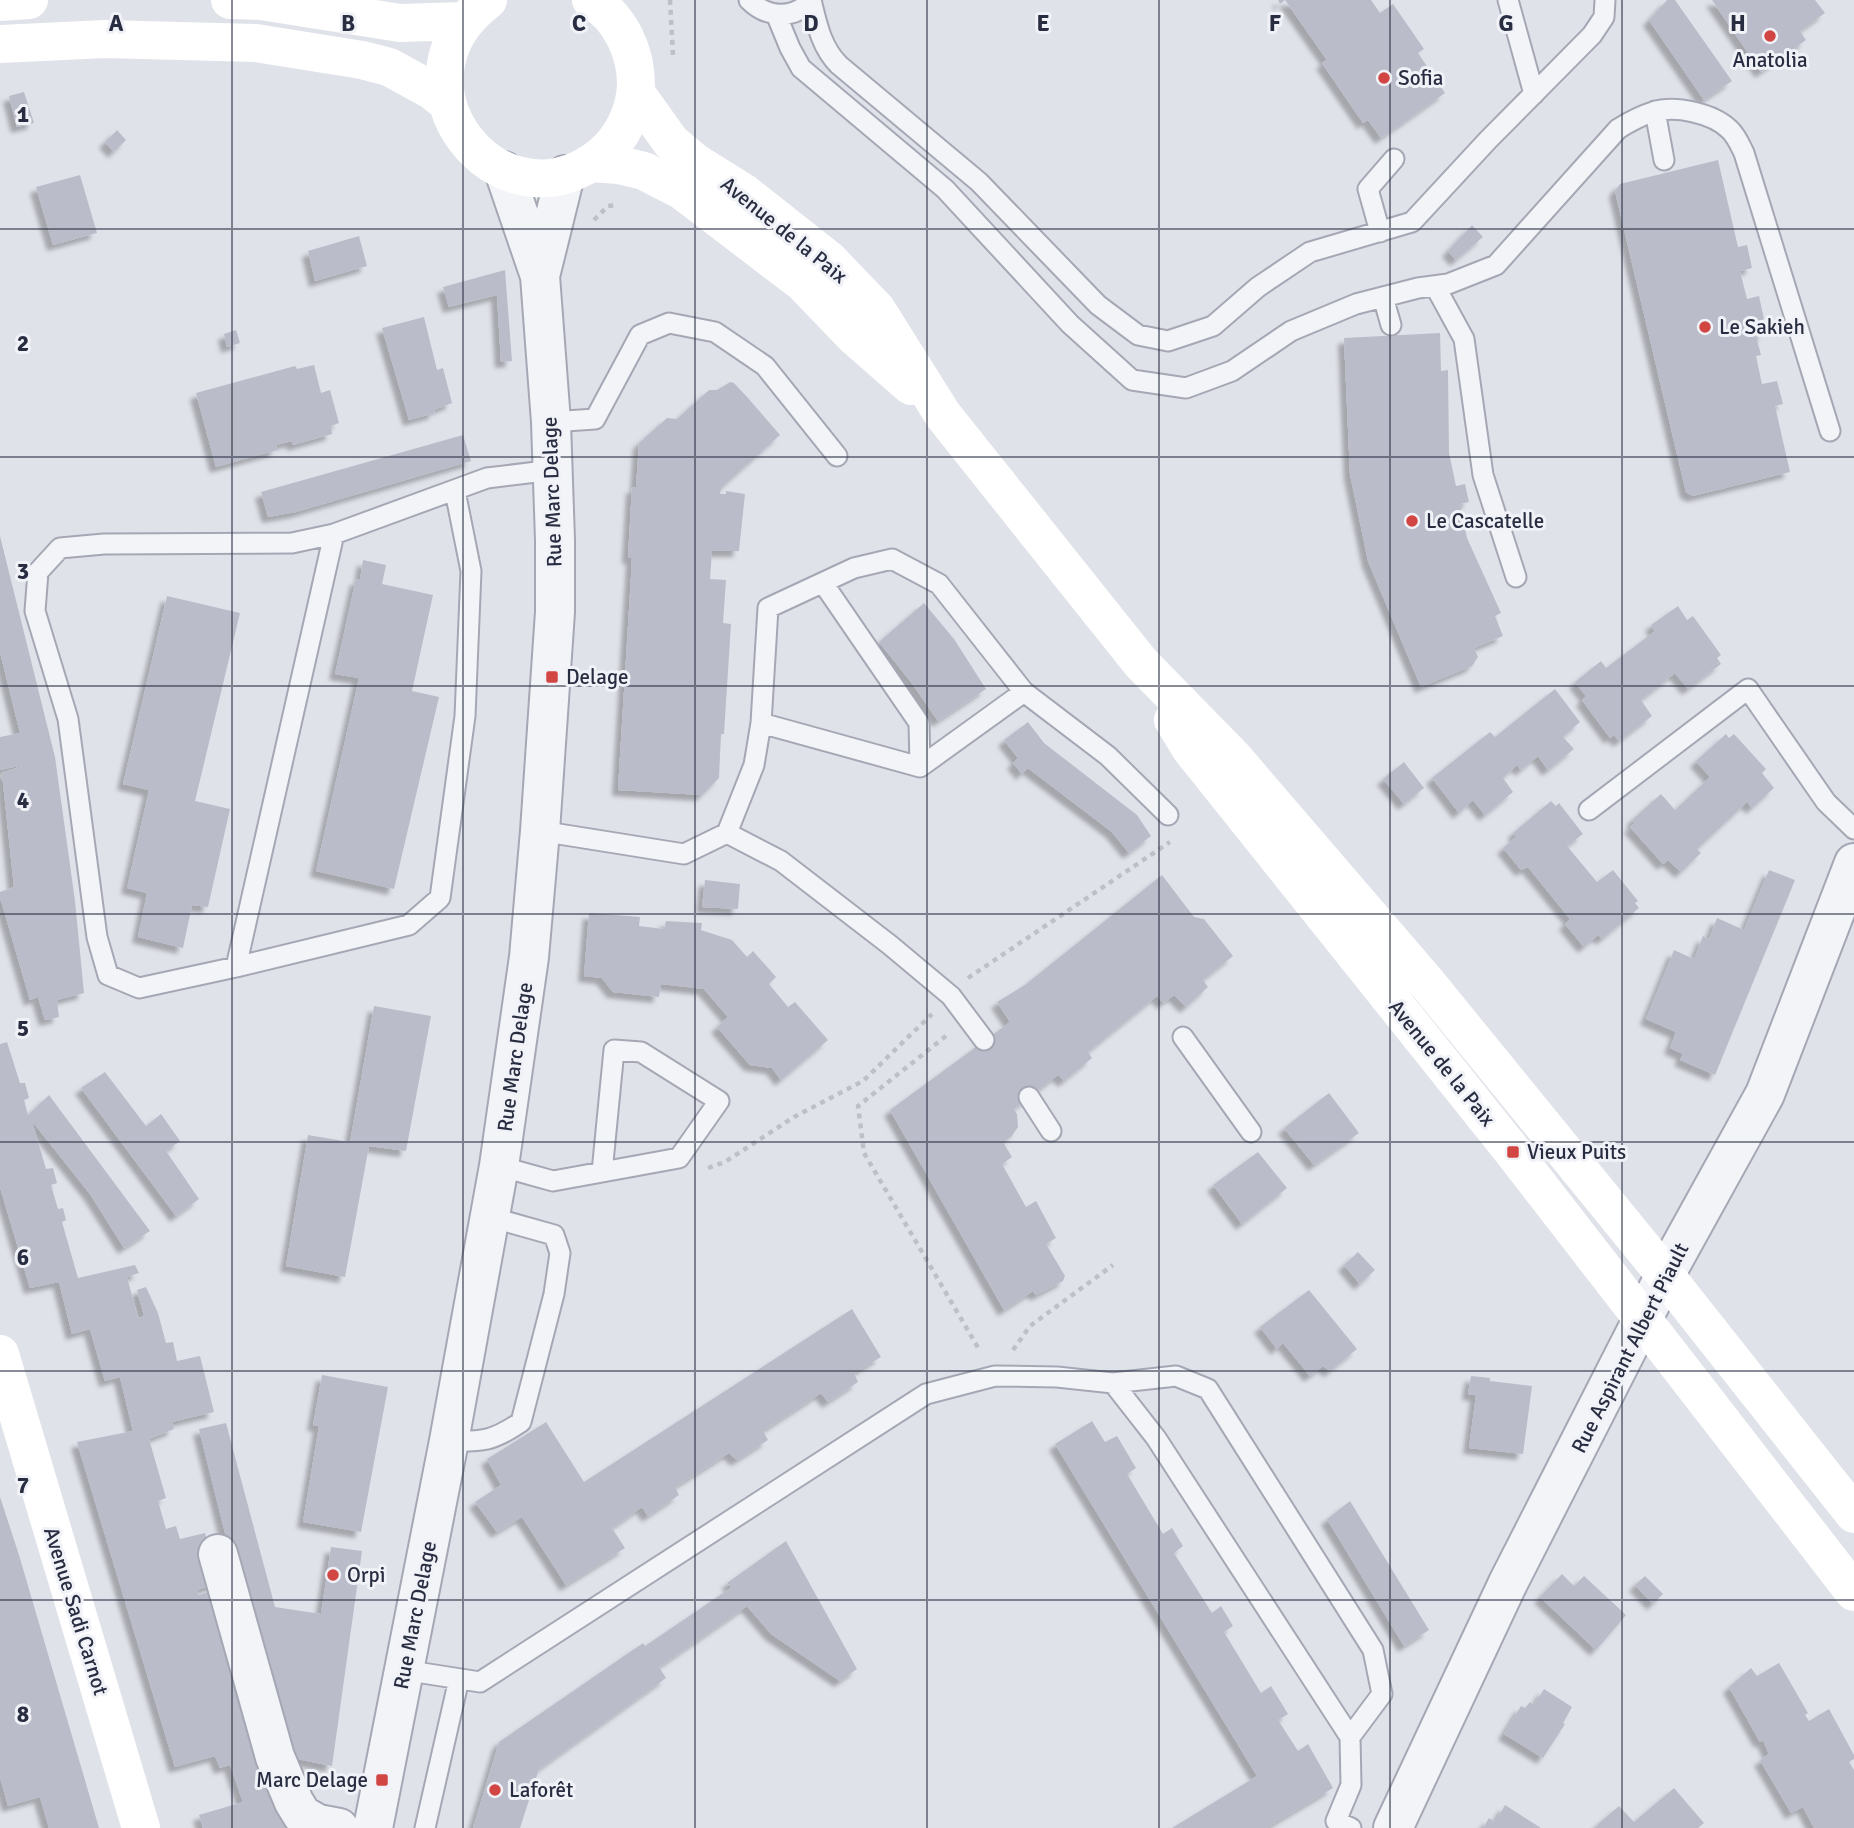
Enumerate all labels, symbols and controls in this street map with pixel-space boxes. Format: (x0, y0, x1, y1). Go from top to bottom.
text: A (109, 9, 124, 38)
text: B (341, 9, 355, 38)
text: C (572, 9, 586, 38)
text: D (803, 9, 819, 38)
text: E (1036, 9, 1050, 38)
text: F (1269, 9, 1281, 38)
text: G (1498, 9, 1514, 38)
text: H (1730, 9, 1746, 38)
marker: Anatolia (1762, 28, 1778, 44)
place label: Anatolia (1732, 47, 1808, 73)
place label: Sofia (1398, 65, 1443, 91)
marker: Sofia (1376, 70, 1392, 86)
text: 1 (17, 100, 29, 129)
street label: Avenue de la Paix (715, 171, 853, 289)
place label: Le Sakieh (1719, 314, 1805, 340)
marker: Le Sakieh (1697, 319, 1713, 335)
text: 2 (17, 329, 29, 358)
street label: Rue Marc Delage (536, 416, 568, 568)
place label: Le Cascatelle (1426, 508, 1544, 534)
marker: Le Cascatelle (1404, 513, 1420, 529)
text: 3 (17, 557, 29, 586)
place label: Delage (566, 664, 628, 690)
marker: Delage (544, 669, 560, 685)
text: 4 (17, 786, 29, 815)
street label: Rue Marc Delage (492, 981, 538, 1133)
street label: Avenue de la Paix (1383, 994, 1501, 1132)
text: 5 (17, 1014, 29, 1043)
place label: Vieux Puits (1527, 1139, 1626, 1165)
marker: Vieux Puits (1505, 1144, 1521, 1160)
street label: Rue Aspirant Albert Piault (1566, 1238, 1694, 1458)
text: 6 (17, 1243, 29, 1272)
text: 7 (17, 1471, 29, 1500)
street label: Avenue Sadi Carnot (38, 1524, 114, 1698)
street label: Rue Marc Delage (388, 1539, 442, 1691)
place label: Orpi (347, 1562, 385, 1588)
marker: Orpi (325, 1567, 341, 1583)
text: 8 (17, 1700, 29, 1729)
place label: Marc Delage (256, 1767, 368, 1793)
marker: Marc Delage (374, 1772, 390, 1788)
place label: Laforêt (509, 1777, 573, 1803)
marker: Laforêt (487, 1782, 503, 1798)

